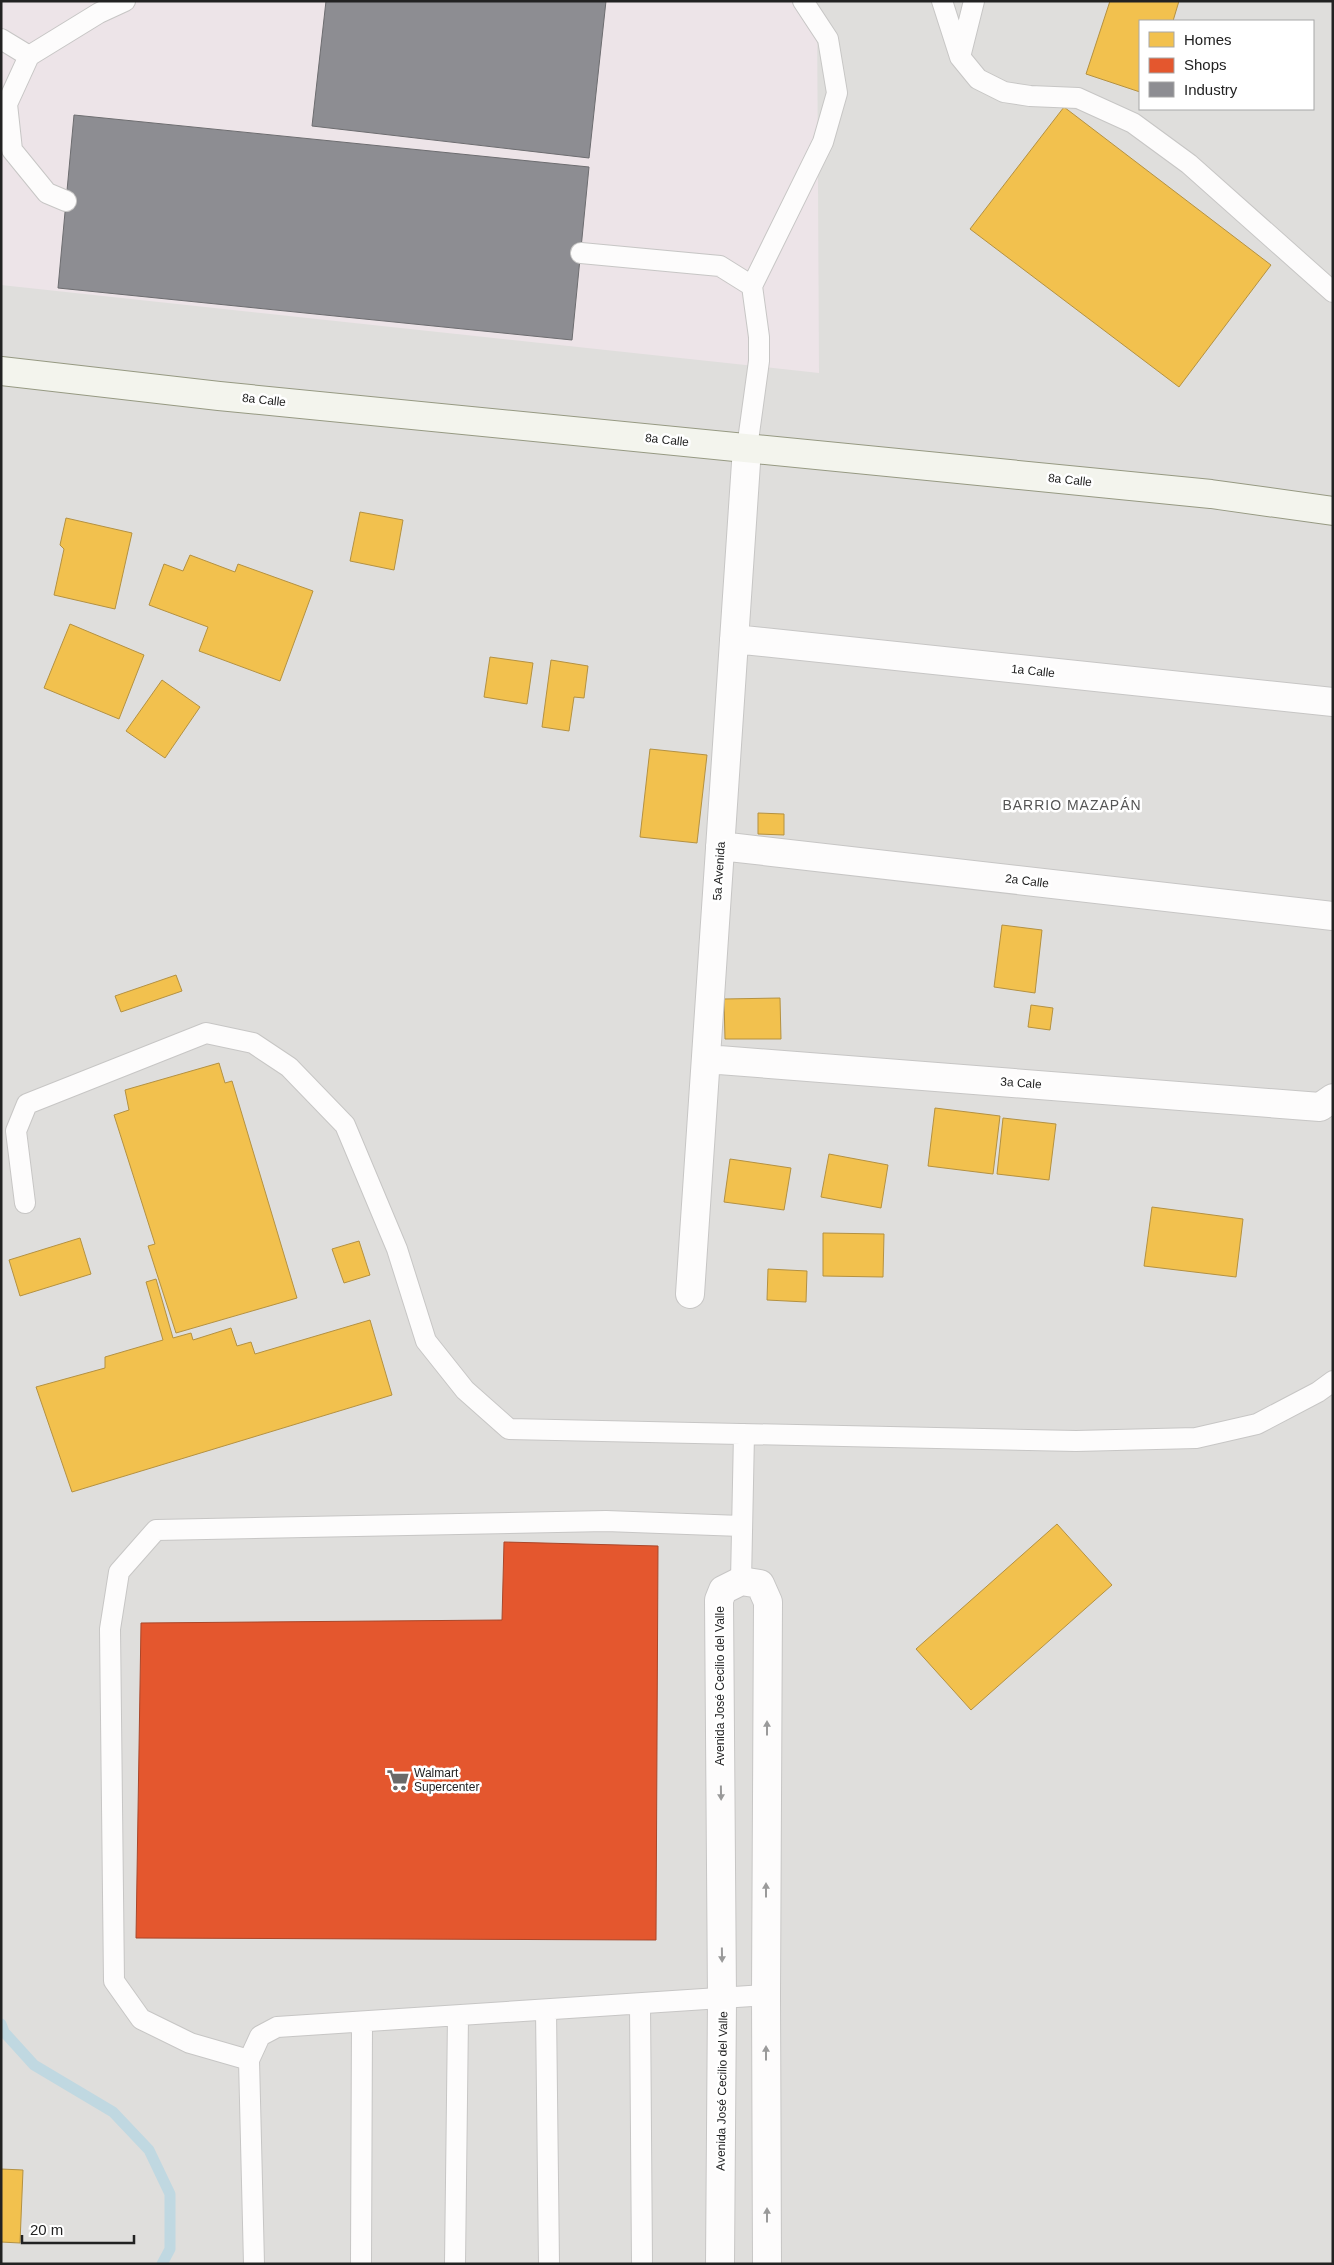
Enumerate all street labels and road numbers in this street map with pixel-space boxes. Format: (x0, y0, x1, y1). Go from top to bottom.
street label: 8a Calle (241, 391, 287, 409)
street label: 8a Calle (644, 431, 690, 449)
street label: 8a Calle (1047, 471, 1093, 489)
street label: 1a Calle (1010, 662, 1056, 680)
street label: 5a Avenida (710, 841, 728, 901)
street label: 2a Calle (1004, 871, 1050, 891)
street label: 3a Cale (1000, 1075, 1042, 1091)
street label: Avenida José Cecilio del Valle (713, 1606, 727, 1766)
street label: Avenida José Cecilio del Valle (714, 2011, 730, 2171)

